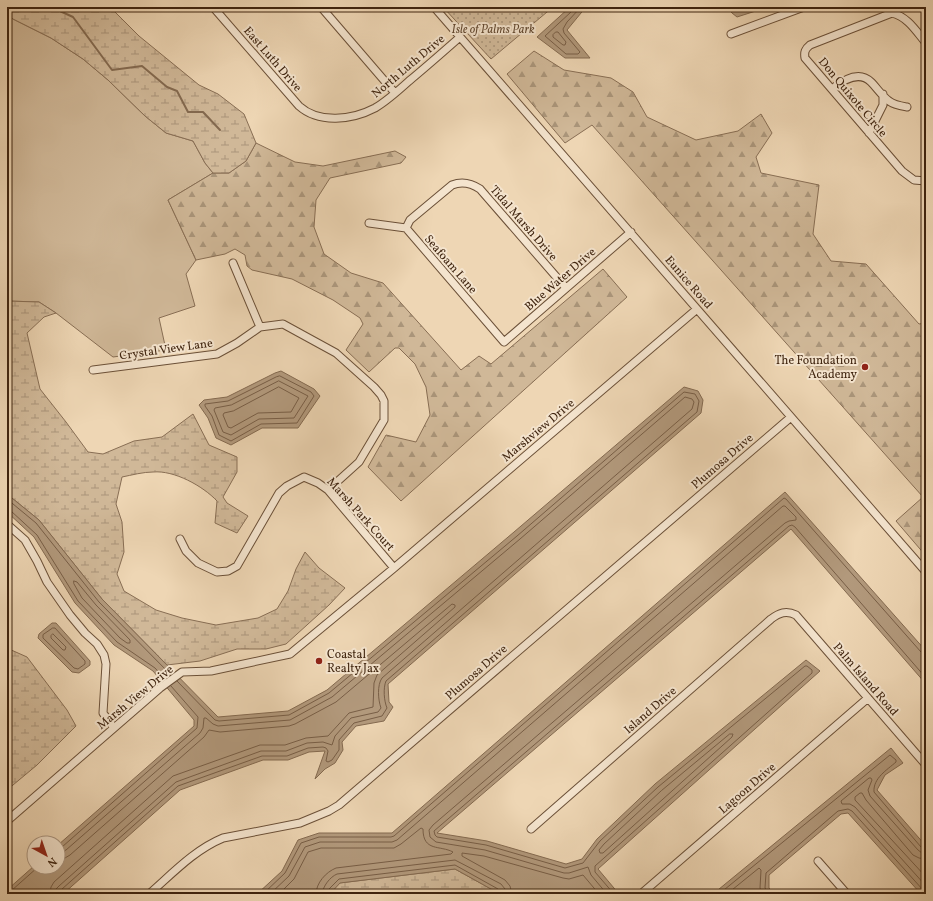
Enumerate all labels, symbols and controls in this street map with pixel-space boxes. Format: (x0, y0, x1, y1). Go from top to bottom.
park label: Isle of Palms Park (451, 22, 535, 38)
street label: East Luth Drive (239, 24, 305, 96)
street label: North Luth Drive (369, 31, 449, 102)
street label: Don Quixote Circle (814, 54, 890, 141)
street label: Tidal Marsh Drive (486, 183, 561, 265)
street label: Seafoam Lane (420, 232, 481, 298)
street label: Blue Water Drive (522, 244, 600, 315)
street label: Eunice Road (661, 253, 716, 313)
street label: Crystal View Lane (118, 335, 214, 364)
place label: The Foundation Academy (775, 353, 858, 383)
marker: The Foundation Academy (860, 362, 870, 372)
street label: Marshview Drive (499, 395, 579, 466)
street label: Plumosa Drive (688, 430, 757, 493)
street label: Marsh Park Court (323, 474, 398, 555)
street label: Palm Island Road (829, 640, 902, 720)
street label: Plumosa Drive (442, 641, 511, 704)
place label: Coastal Realty Jax (327, 647, 379, 677)
marker: Coastal Realty Jax (314, 656, 324, 666)
street label: Marsh View Drive (94, 662, 177, 734)
street label: Island Drive (621, 683, 681, 738)
street label: Lagoon Drive (716, 759, 780, 818)
north arrow (26, 835, 66, 875)
text: N (44, 853, 59, 870)

